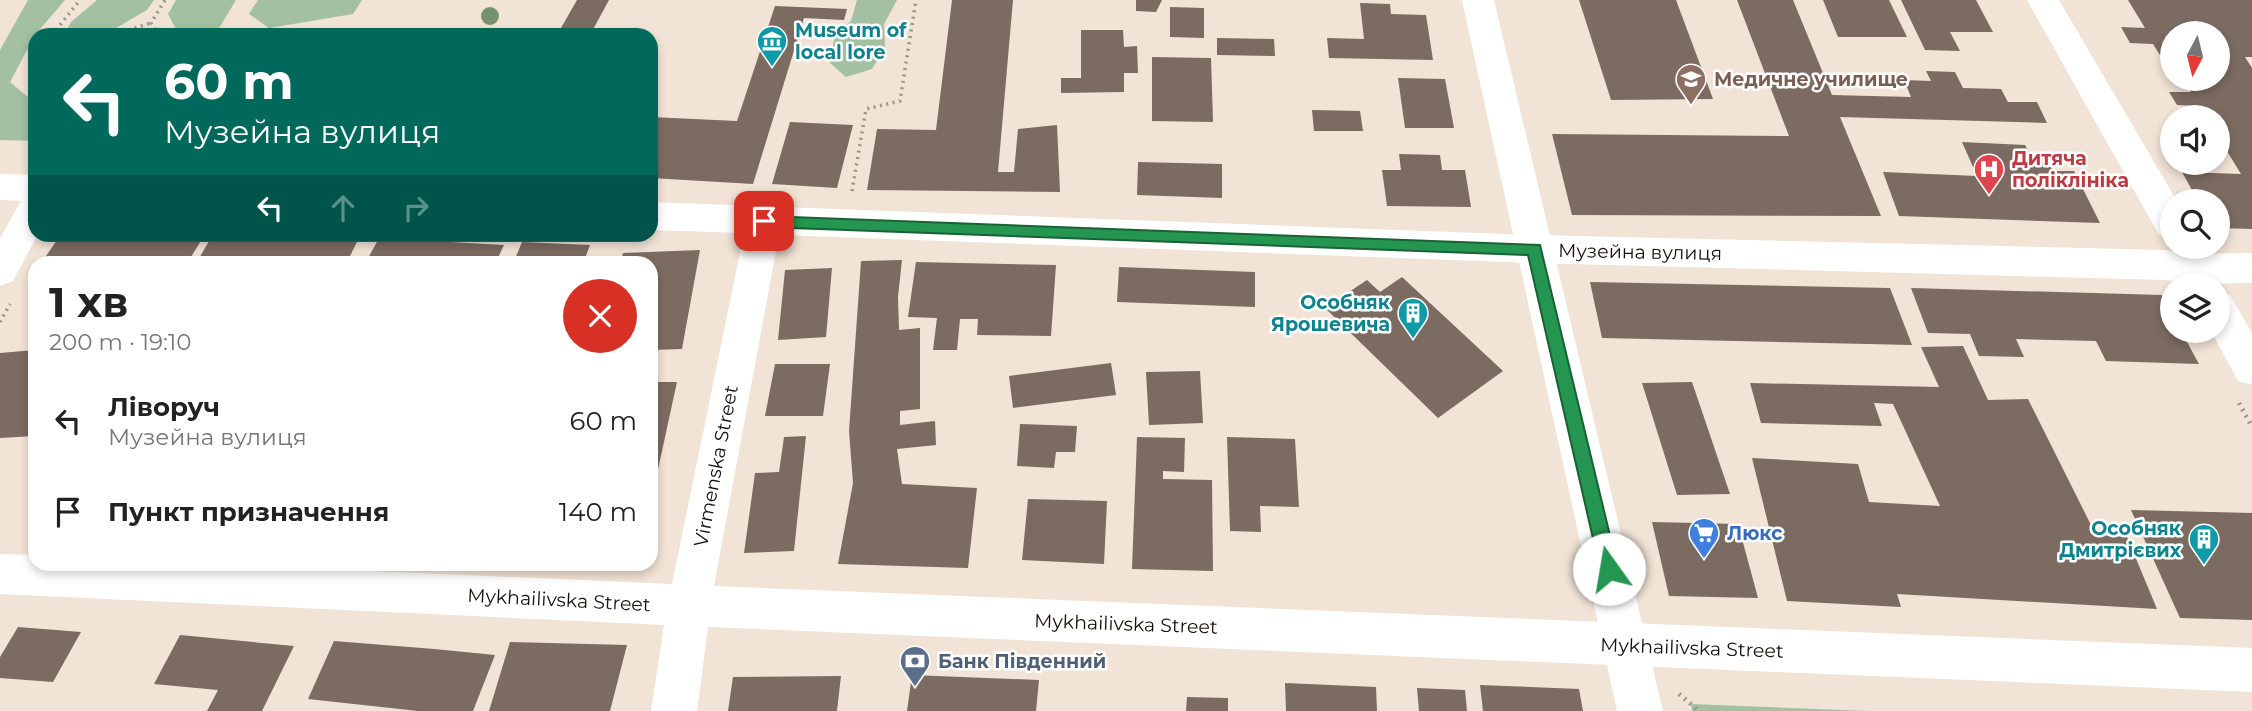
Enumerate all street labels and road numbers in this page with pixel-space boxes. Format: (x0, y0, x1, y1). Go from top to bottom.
street label: Музейна вулиця (1558, 239, 1722, 265)
street label: Virmenska Street (689, 383, 743, 549)
street label: Mykhailivska Street (467, 584, 651, 616)
street label: Mykhailivska Street (1034, 609, 1218, 639)
street label: Mykhailivska Street (1600, 633, 1784, 663)

